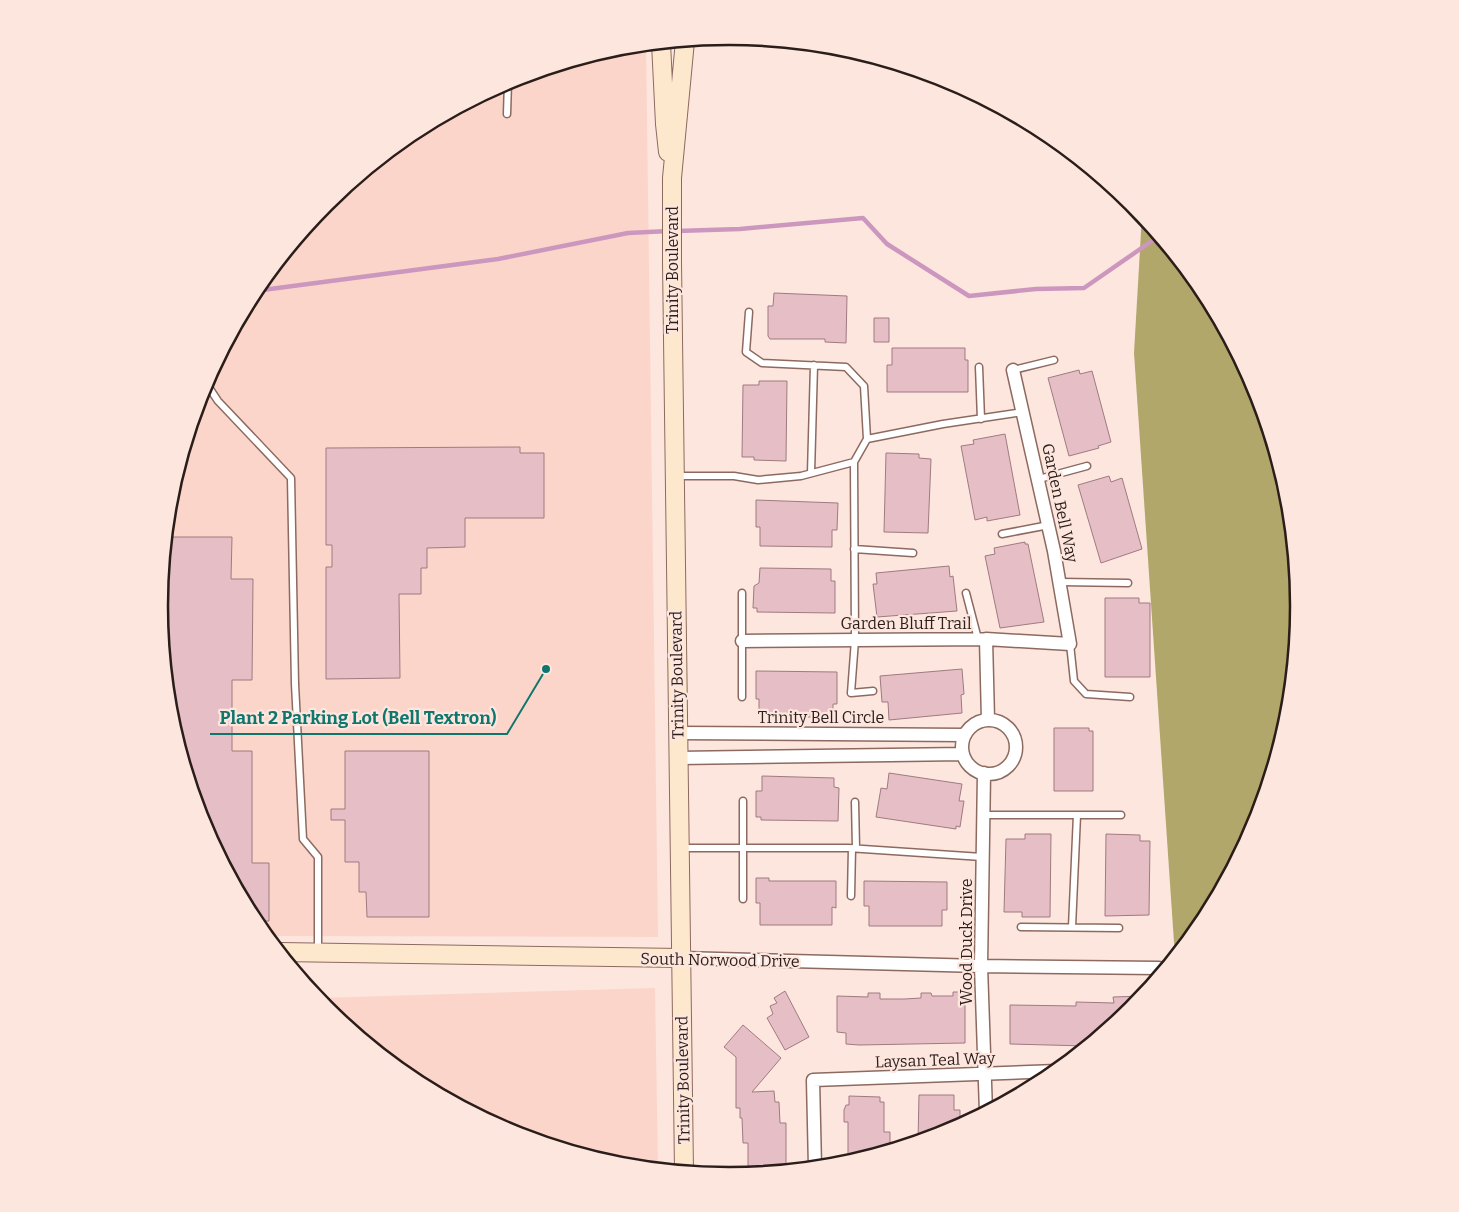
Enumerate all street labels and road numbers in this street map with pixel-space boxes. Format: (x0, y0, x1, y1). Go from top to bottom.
street label: Trinity Boulevard (663, 205, 682, 334)
street label: Garden Bell Way (1038, 442, 1082, 565)
street label: Trinity Boulevard (666, 610, 688, 739)
street label: Garden Bluff Trail (840, 614, 972, 633)
street label: Trinity Bell Circle (758, 708, 884, 727)
street label: Wood Duck Drive (957, 878, 976, 1006)
street label: South Norwood Drive (640, 949, 800, 971)
street label: Trinity Boulevard (672, 1015, 694, 1144)
street label: Laysan Teal Way (875, 1048, 996, 1072)

